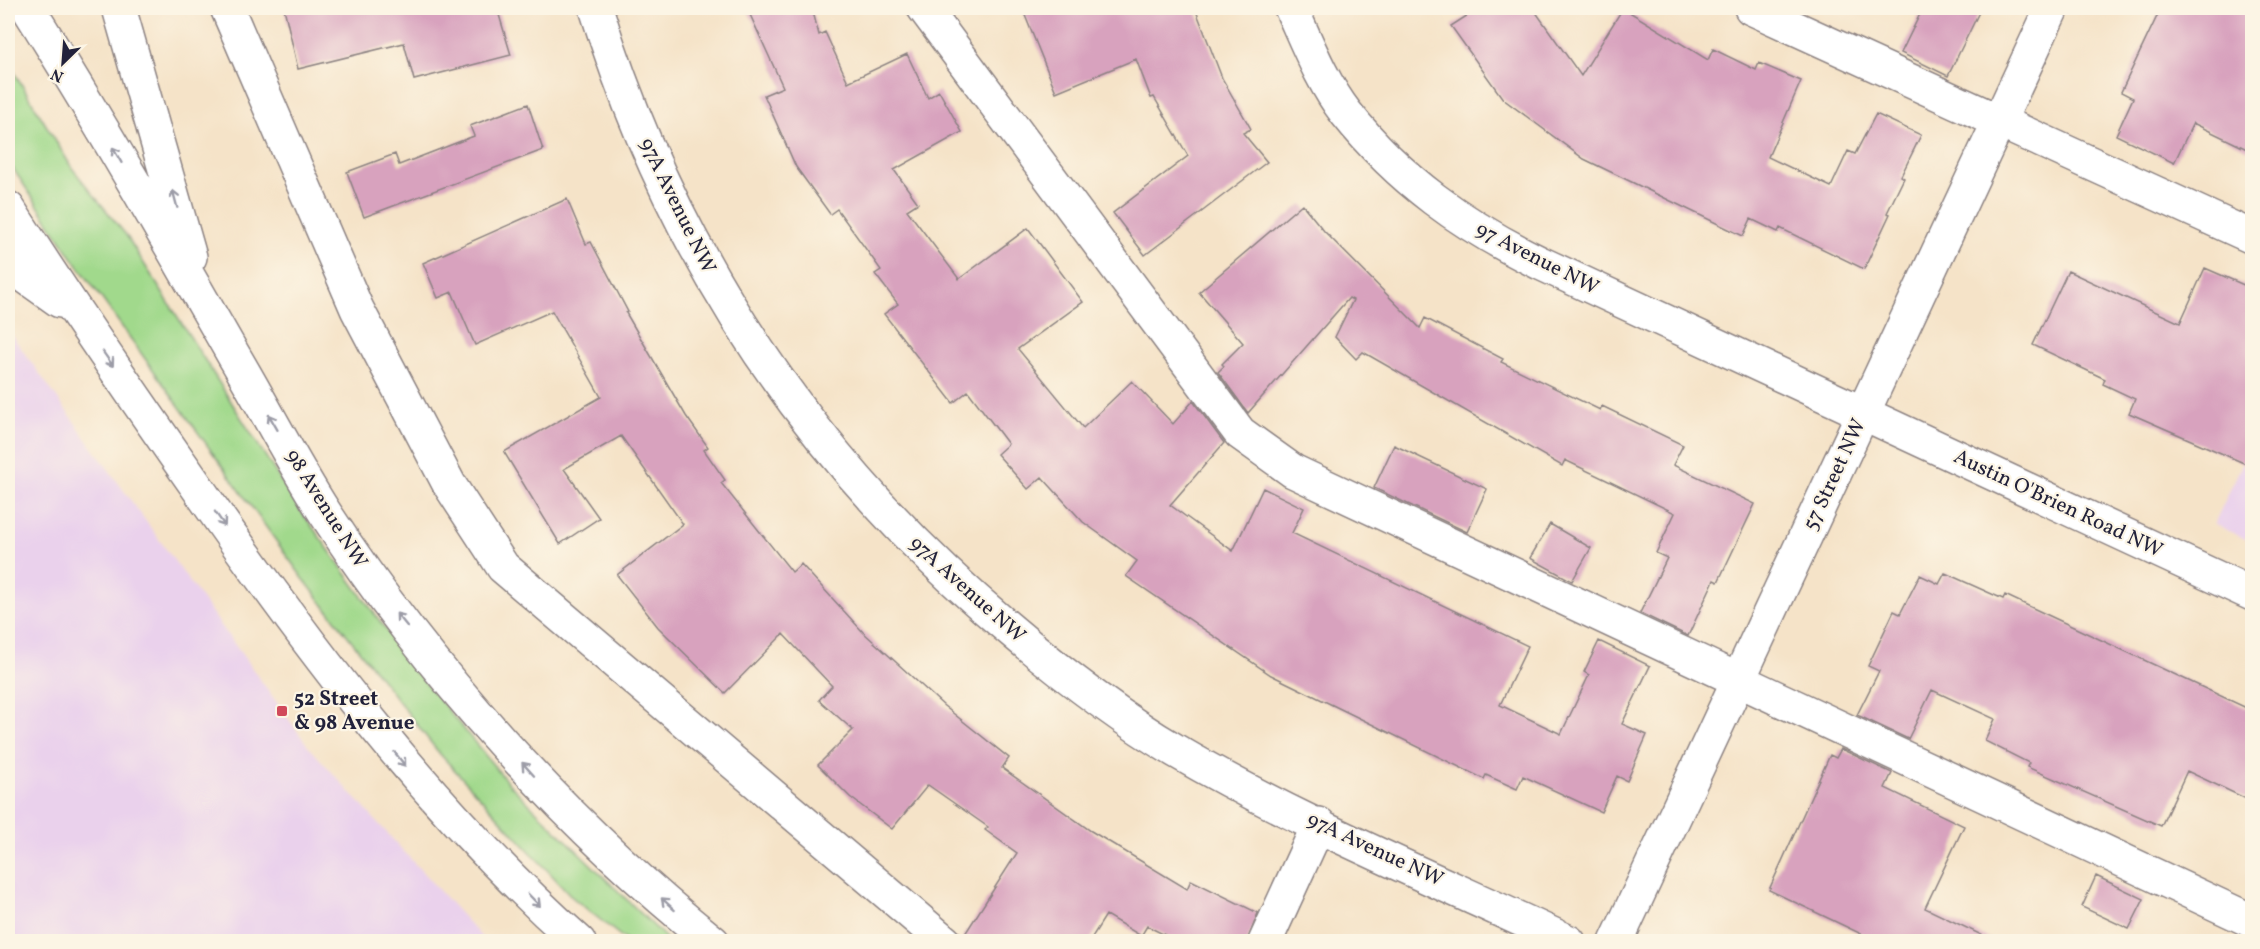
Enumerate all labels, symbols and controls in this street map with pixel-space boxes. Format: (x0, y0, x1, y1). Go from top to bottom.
north arrow (33, 33, 93, 93)
text: N (47, 62, 67, 87)
street label: 97A Avenue NW (632, 133, 722, 279)
one-way arrow (111, 147, 123, 164)
one-way arrow (168, 190, 180, 209)
street label: 97 Avenue NW (1470, 215, 1604, 303)
one-way arrow (102, 351, 114, 367)
one-way arrow (266, 414, 278, 431)
street label: 57 Street NW (1796, 414, 1874, 536)
street label: Austin O'Brien Road NW (1949, 443, 2167, 565)
street label: 98 Avenue NW (278, 444, 374, 574)
one-way arrow (214, 510, 226, 527)
street label: 97A Avenue NW (902, 530, 1032, 650)
one-way arrow (395, 613, 409, 628)
place label: 52 Street & 98 Avenue (294, 685, 414, 738)
marker: 52 Street & 98 Avenue (275, 704, 289, 718)
one-way arrow (393, 750, 406, 766)
one-way arrow (521, 762, 535, 777)
street label: 97A Avenue NW (1302, 806, 1448, 894)
one-way arrow (526, 893, 541, 908)
one-way arrow (661, 897, 676, 911)

